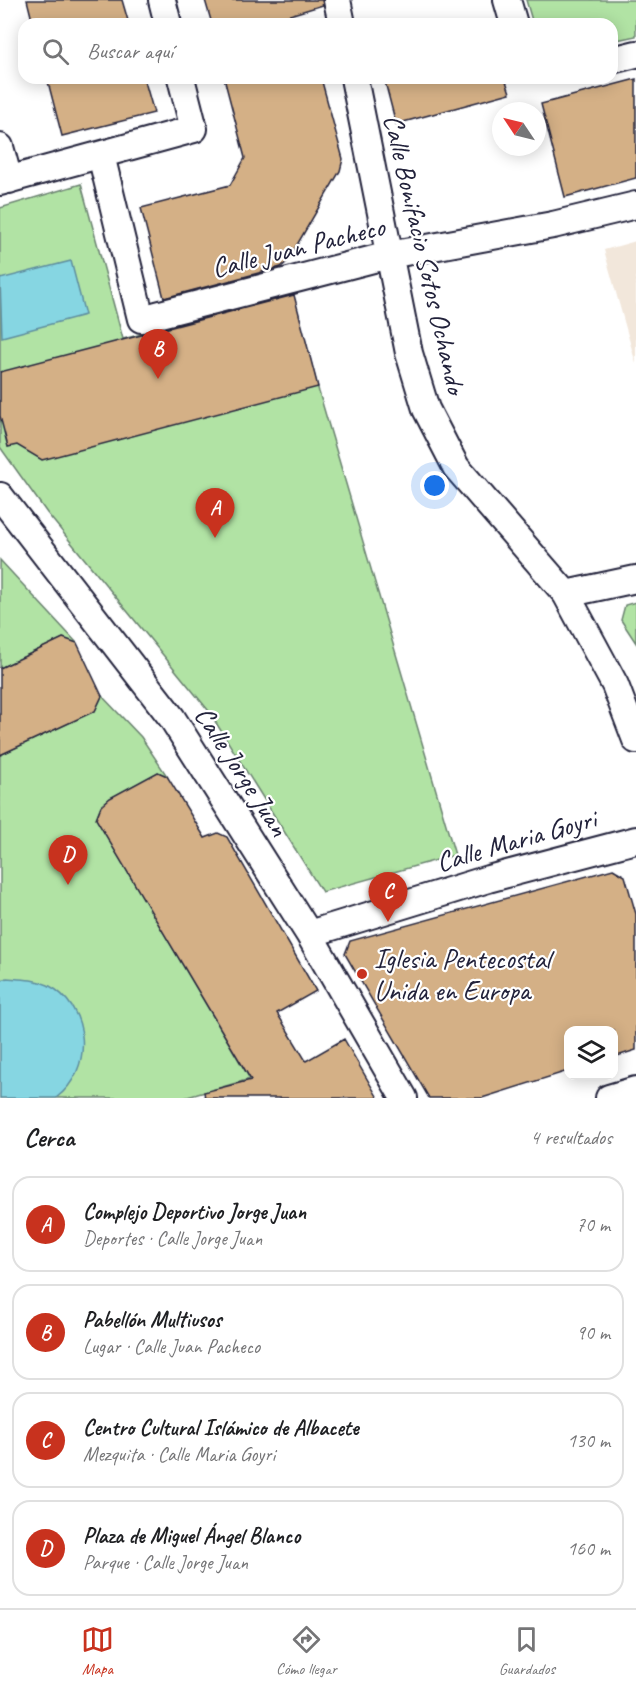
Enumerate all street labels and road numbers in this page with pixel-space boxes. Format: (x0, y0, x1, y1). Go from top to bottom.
street label: Calle Bonifacio Sotos Ochando (376, 111, 475, 400)
street label: Calle Juan Pacheco (208, 208, 390, 285)
street label: Calle Jorge Juan (187, 699, 297, 843)
street label: Calle Maria Goyri (432, 799, 603, 879)

